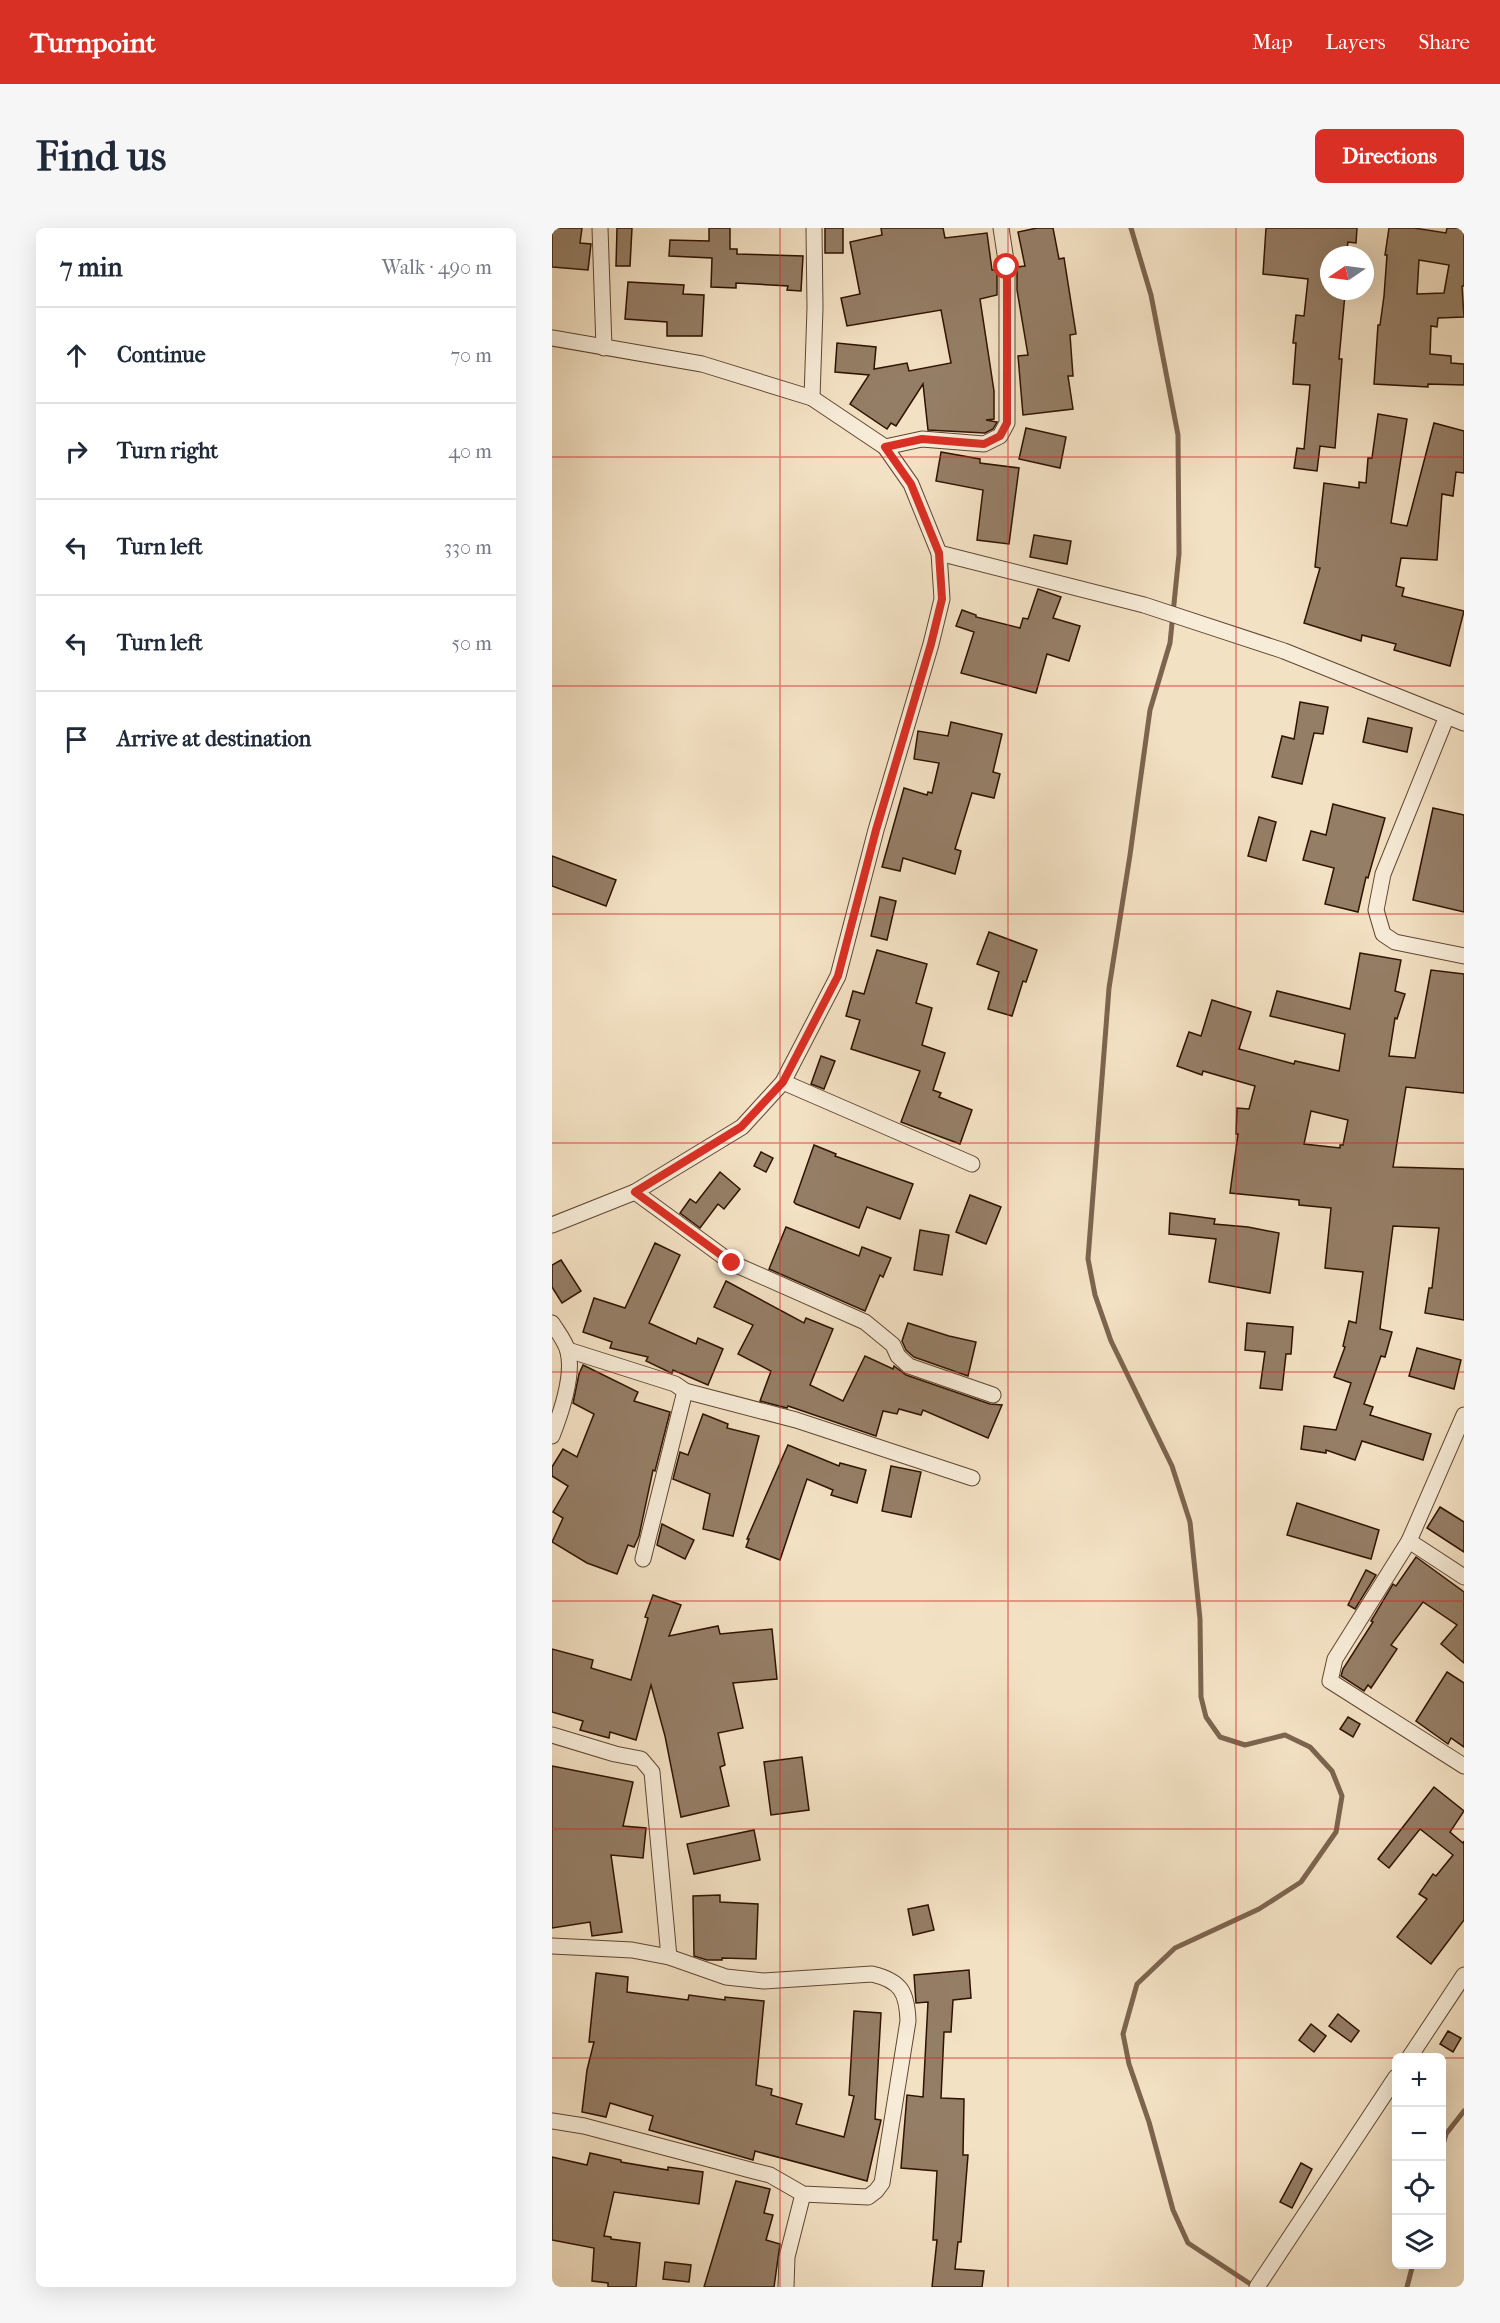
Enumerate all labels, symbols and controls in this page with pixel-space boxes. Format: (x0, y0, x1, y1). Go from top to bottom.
text: Turnpoint (30, 26, 156, 59)
text: Map (1252, 30, 1293, 54)
text: Layers (1326, 30, 1385, 54)
text: Share (1418, 30, 1470, 54)
button: Directions (1315, 129, 1464, 183)
text: Find us (36, 132, 166, 181)
north arrow (1320, 246, 1374, 300)
text: 7 min (60, 252, 123, 283)
route start (993, 253, 1019, 279)
text: Walk · 490 m (382, 256, 492, 279)
icon: ahead (60, 339, 93, 372)
text: Continue (117, 342, 206, 368)
text: 70 m (450, 344, 492, 367)
icon: right (60, 435, 93, 468)
text: Turn right (117, 438, 218, 464)
text: 40 m (448, 440, 492, 463)
icon: left (60, 531, 93, 564)
text: Turn left (117, 534, 203, 560)
text: 330 m (444, 536, 492, 559)
icon: left (60, 627, 93, 660)
text: Turn left (117, 630, 203, 656)
text: 50 m (451, 632, 492, 655)
icon: arrive (60, 723, 93, 756)
text: Arrive at destination (117, 726, 311, 752)
route end (718, 1249, 744, 1275)
map controls (1392, 2053, 1446, 2269)
button: + (1392, 2053, 1446, 2107)
button: − (1392, 2107, 1446, 2161)
button: locate (1392, 2161, 1446, 2215)
button: layers (1392, 2215, 1446, 2269)

